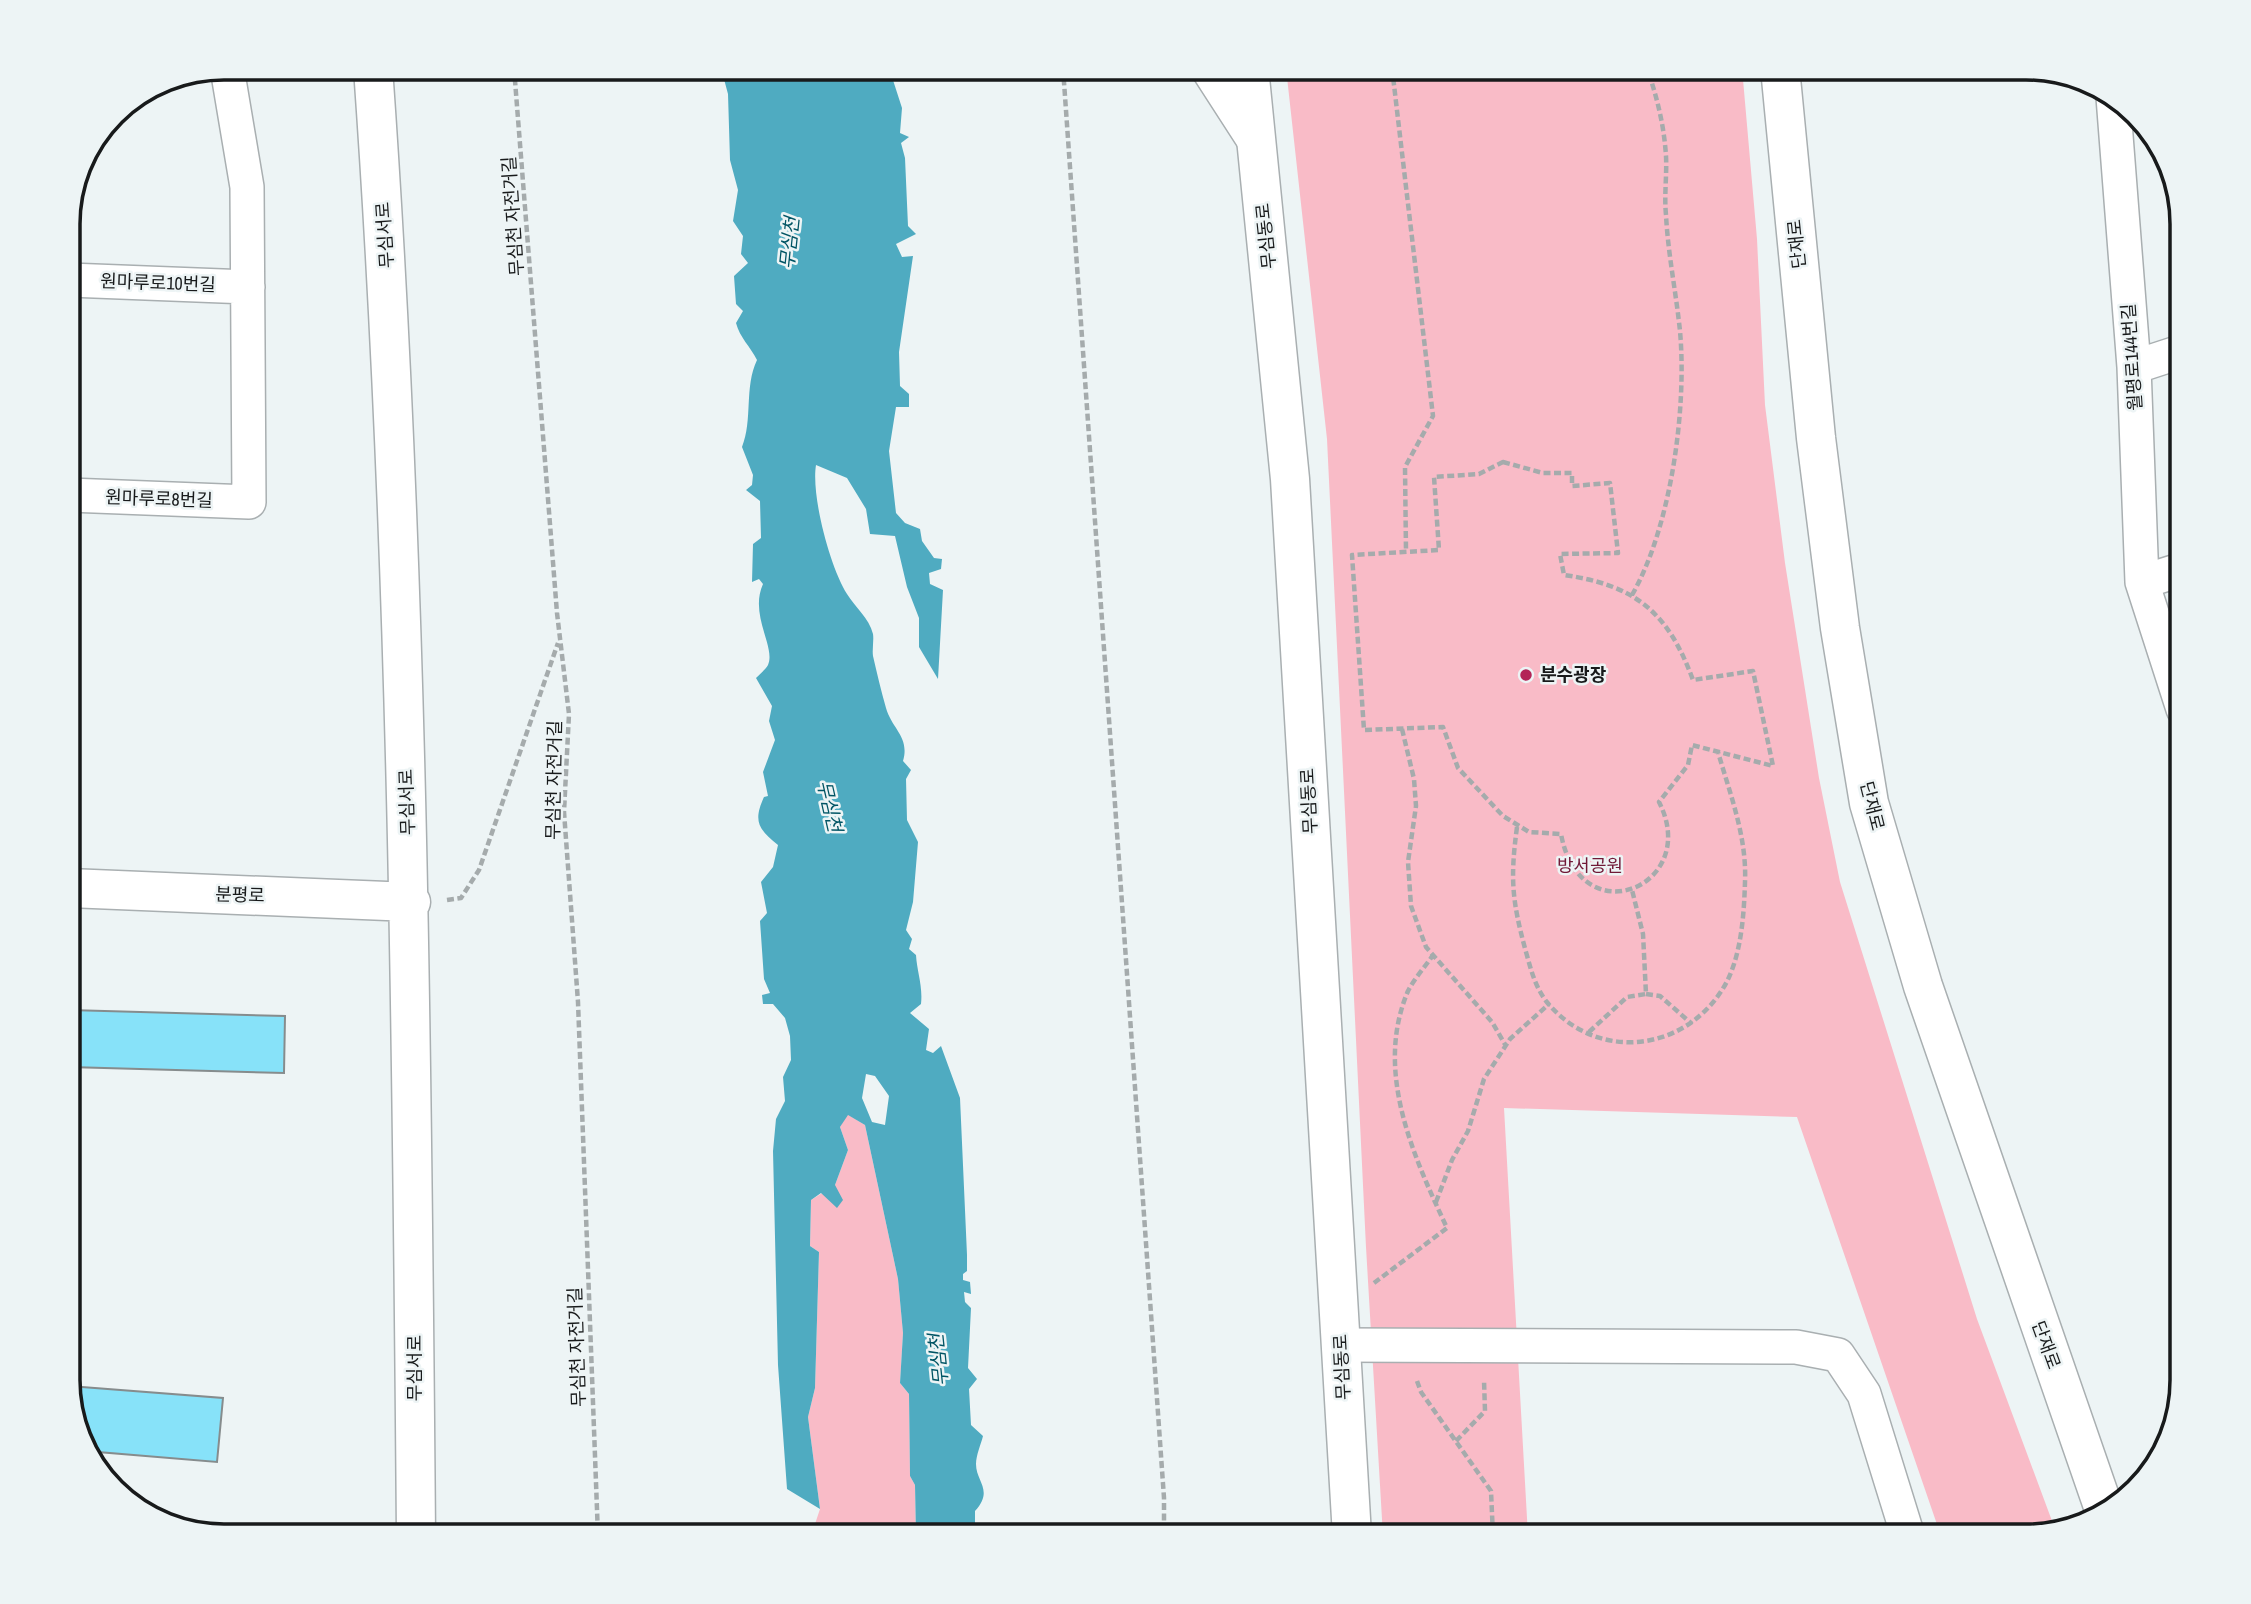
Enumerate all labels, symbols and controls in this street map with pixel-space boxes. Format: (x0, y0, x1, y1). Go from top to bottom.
street label: 무심천 자전거길 (496, 155, 529, 277)
street label: 무심서로 (370, 201, 399, 269)
street label: 무심동로 (1250, 202, 1281, 270)
water label: 무심천 (773, 214, 805, 270)
street label: 단재로 (1781, 218, 1812, 270)
street label: 원마루로10번길 (100, 268, 216, 297)
street label: 월평로144번길 (2115, 303, 2148, 411)
street label: 원마루로8번길 (105, 484, 213, 513)
place label: 분수광장 (1540, 662, 1607, 687)
marker: 분수광장 (1518, 667, 1534, 683)
street label: 무심천 자전거길 (540, 720, 567, 840)
street label: 무심동로 (1294, 767, 1323, 835)
street label: 무심서로 (393, 768, 420, 836)
water label: 무심천 (811, 778, 849, 836)
street label: 단재로 (1854, 779, 1891, 833)
park label: 방서공원 (1557, 853, 1623, 878)
street label: 분평로 (215, 881, 265, 908)
street label: 무심천 자전거길 (562, 1287, 591, 1407)
street label: 단재로 (2026, 1317, 2067, 1372)
water label: 무심천 (922, 1331, 954, 1387)
street label: 무심동로 (1327, 1333, 1356, 1401)
street label: 무심서로 (402, 1335, 427, 1401)

